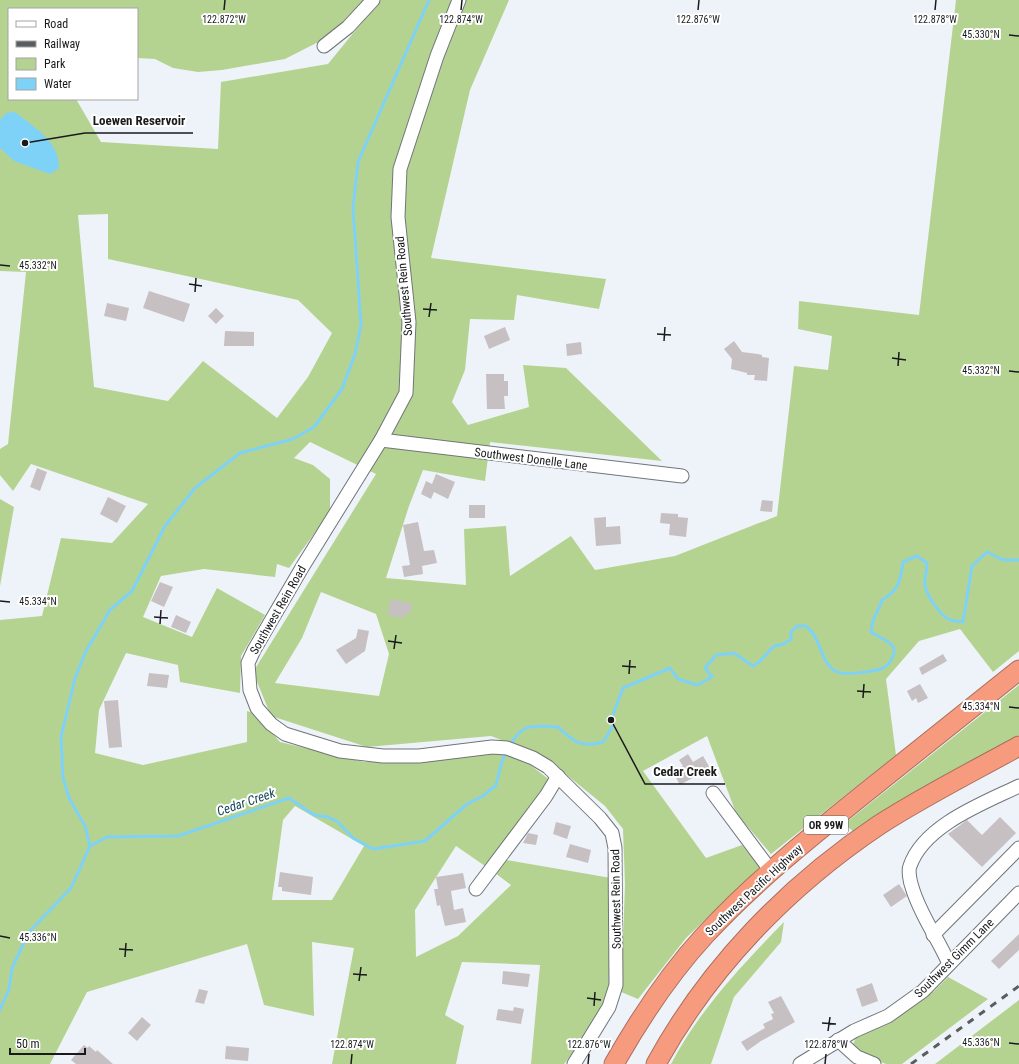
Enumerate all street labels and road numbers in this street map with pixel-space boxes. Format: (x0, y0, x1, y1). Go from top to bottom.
street label: Southwest Rein Road (393, 236, 415, 336)
street label: Southwest Donelle Lane (474, 445, 589, 473)
street label: Southwest Rein Road (247, 563, 309, 657)
road number: OR 99W (804, 816, 848, 834)
street label: Southwest Pacific Highway (702, 841, 806, 939)
street label: Southwest Rein Road (608, 849, 624, 949)
street label: Southwest Gimm Lane (912, 915, 997, 1000)

